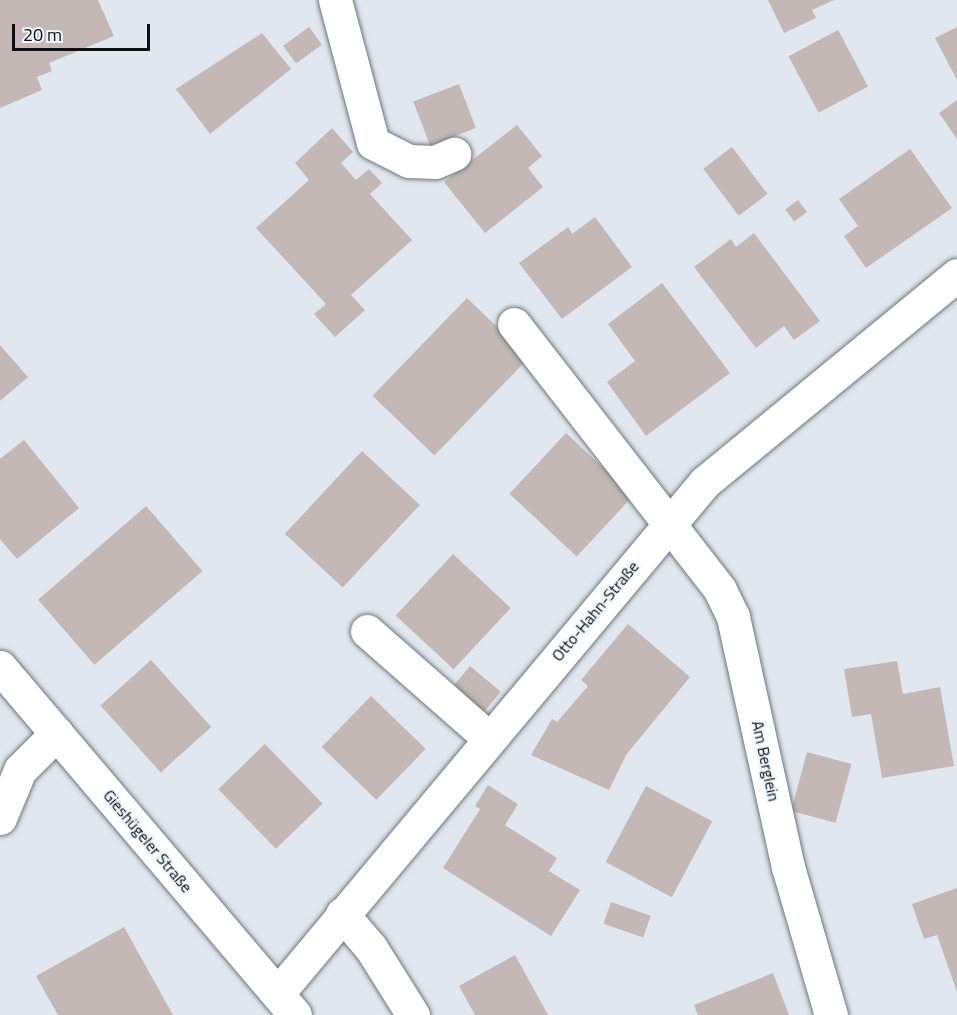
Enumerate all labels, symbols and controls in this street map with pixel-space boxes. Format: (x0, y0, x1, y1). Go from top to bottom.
scale bar (15, 12, 153, 50)
text: 20 m (23, 21, 62, 48)
street label: Otto-Hahn-Straße (548, 557, 642, 665)
street label: Am Berglein (748, 719, 784, 803)
street label: Gieshügeler Straße (99, 786, 197, 896)

